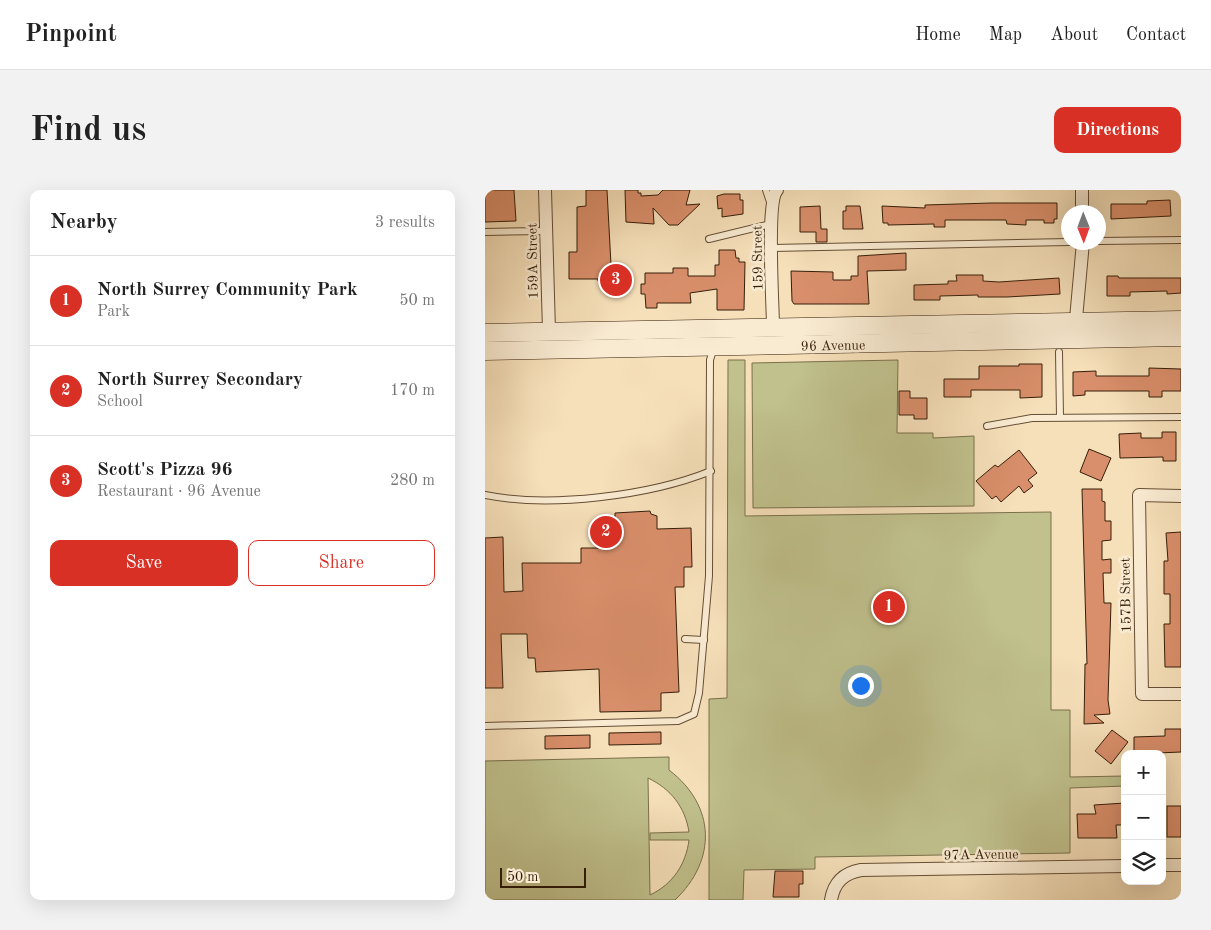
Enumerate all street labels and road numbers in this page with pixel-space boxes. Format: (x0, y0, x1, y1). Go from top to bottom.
street label: 159A Street (525, 223, 541, 299)
street label: 159 Street (750, 225, 766, 291)
street label: 96 Avenue (801, 338, 865, 354)
street label: 157B Street (1118, 557, 1134, 633)
street label: 97A Avenue (943, 847, 1019, 863)

